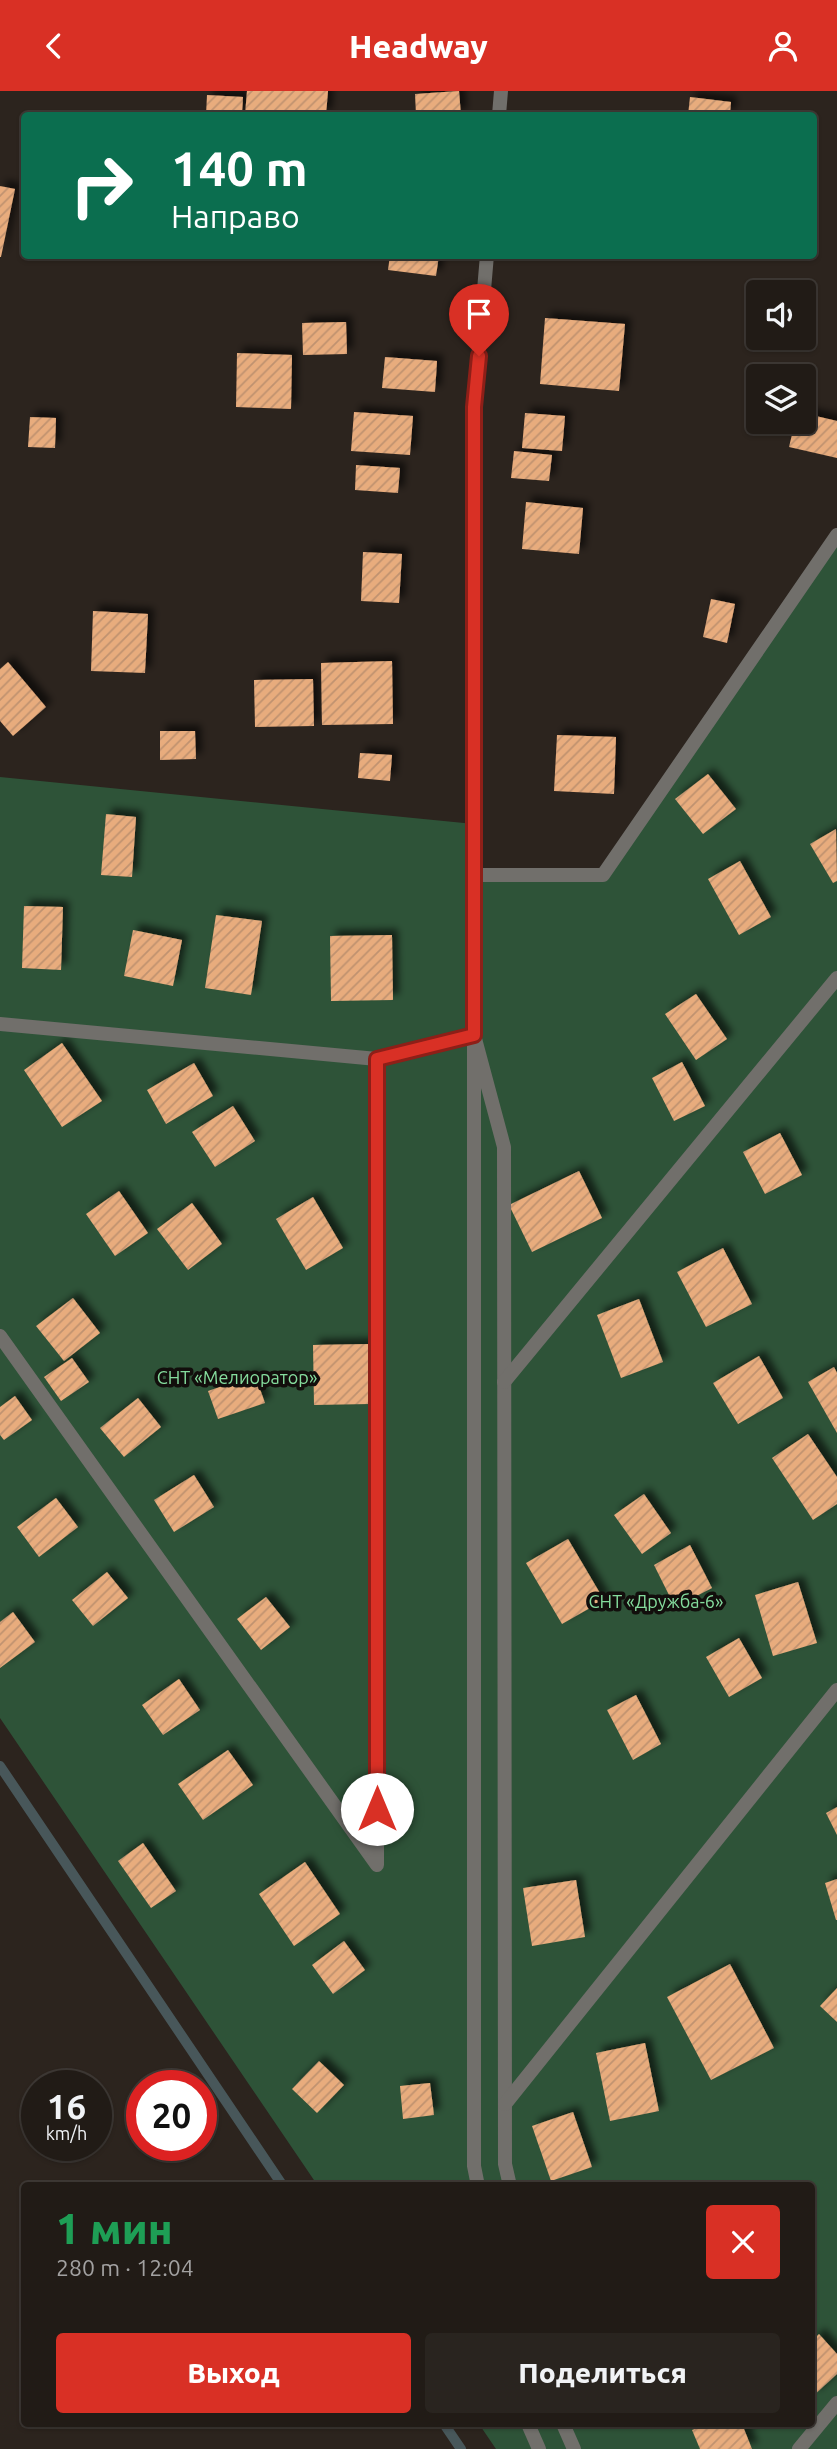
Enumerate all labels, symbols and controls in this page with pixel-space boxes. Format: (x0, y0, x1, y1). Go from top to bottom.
icon: back (35, 27, 73, 65)
icon: person (764, 27, 802, 65)
text: Headway (349, 28, 488, 64)
icon: right (56, 140, 147, 231)
text: 140 m (171, 140, 308, 195)
text: Направо (171, 198, 300, 234)
map controls (746, 280, 816, 434)
button: sound (746, 280, 816, 350)
pin (449, 284, 509, 356)
icon: arrive (460, 295, 498, 333)
button: layers (746, 364, 816, 434)
park label: СНТ «Мелиоратор» (157, 1367, 317, 1387)
park label: СНТ «Дружба-6» (589, 1591, 723, 1611)
position arrow (340, 1772, 414, 1846)
speed limit sign: 20 (126, 2070, 217, 2161)
text: 16 (47, 2086, 86, 2126)
text: km/h (46, 2123, 87, 2143)
text: 1 мин (56, 2205, 173, 2252)
button: close (706, 2205, 780, 2279)
text: 280 m · 12:04 (56, 2255, 194, 2280)
button: Выход (56, 2333, 411, 2413)
button: Поделиться (425, 2333, 780, 2413)

